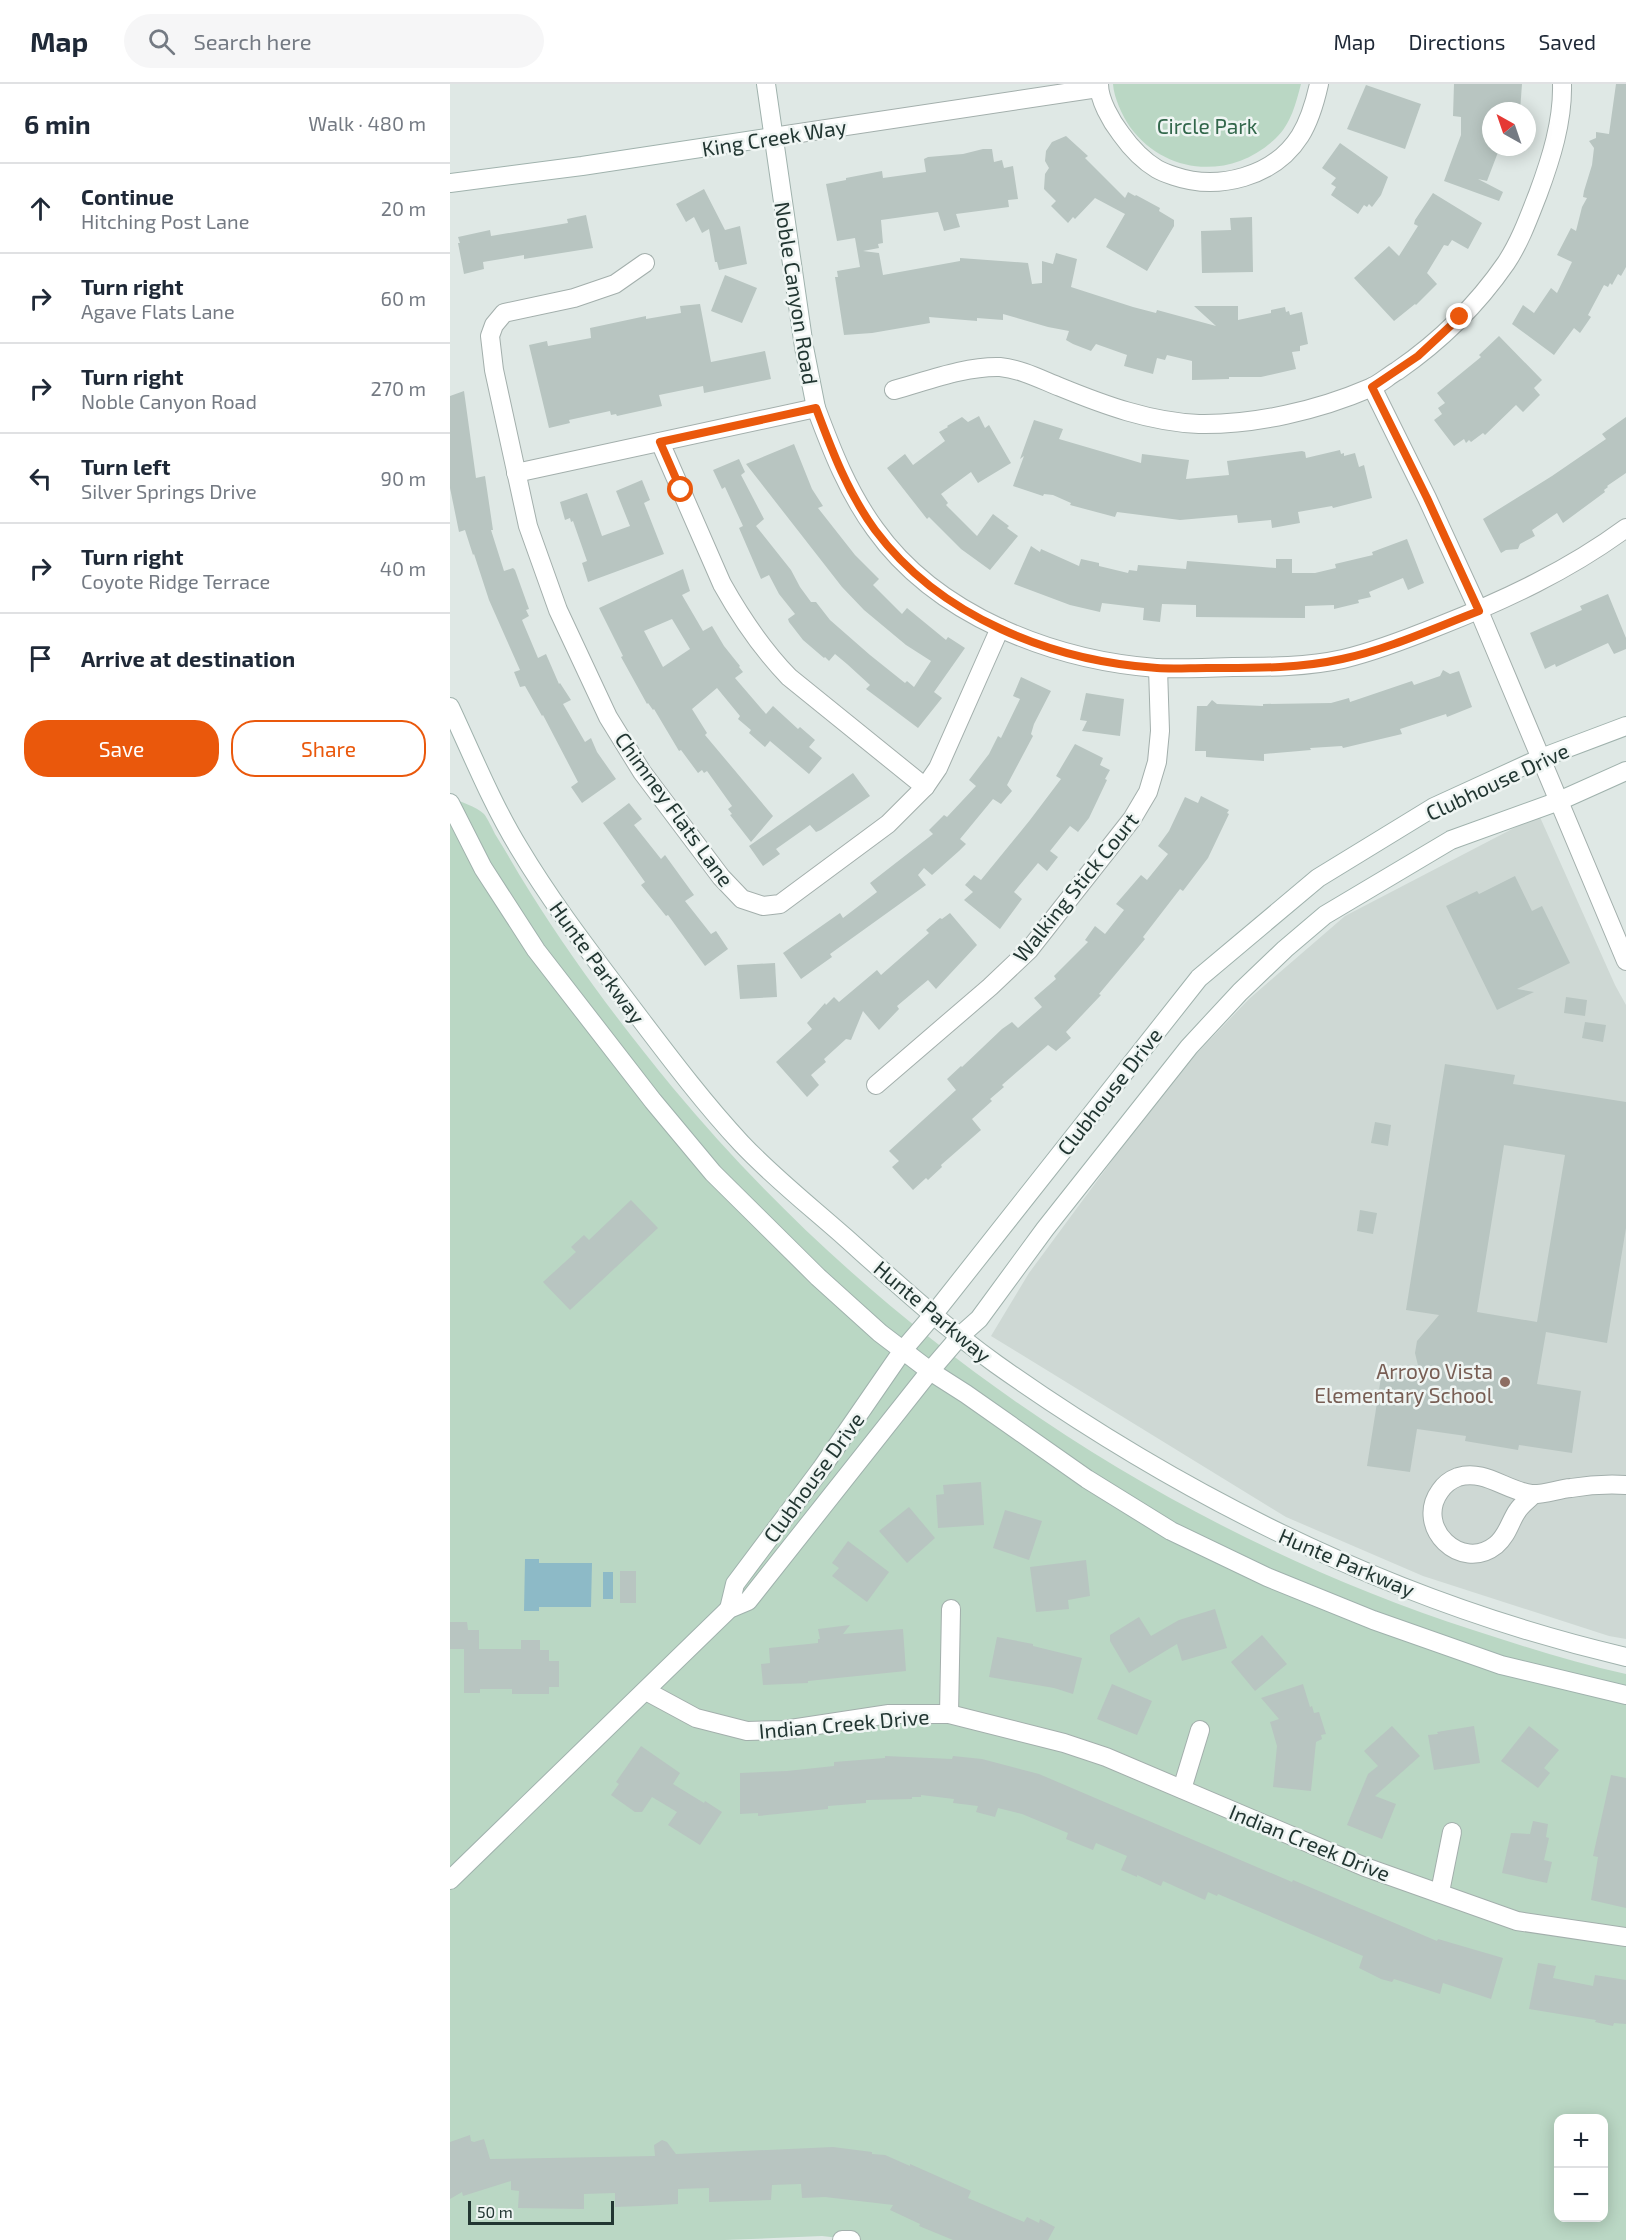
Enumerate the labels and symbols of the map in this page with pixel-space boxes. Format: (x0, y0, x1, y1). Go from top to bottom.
north arrow (1482, 102, 1536, 156)
street label: King Creek Way (700, 113, 848, 161)
park label: Circle Park (1157, 113, 1258, 138)
street label: Noble Canyon Road (770, 200, 824, 386)
route end (1446, 303, 1472, 329)
route start (667, 476, 693, 502)
street label: Chimney Flats Lane (611, 727, 739, 891)
street label: Clubhouse Drive (1422, 737, 1572, 825)
street label: Walking Stick Court (1007, 807, 1143, 967)
street label: Hunte Parkway (545, 896, 651, 1028)
street label: Clubhouse Drive (1052, 1022, 1166, 1160)
street label: Hunte Parkway (869, 1255, 997, 1367)
place label: Arroyo Vista Elementary School (1314, 1358, 1494, 1407)
marker: Arroyo Vista Elementary School (1498, 1375, 1512, 1389)
street label: Clubhouse Drive (757, 1407, 869, 1547)
street label: Hunte Parkway (1275, 1522, 1419, 1602)
street label: Indian Creek Drive (758, 1703, 930, 1743)
street label: Indian Creek Drive (1226, 1798, 1394, 1886)
scale bar (468, 2198, 614, 2226)

